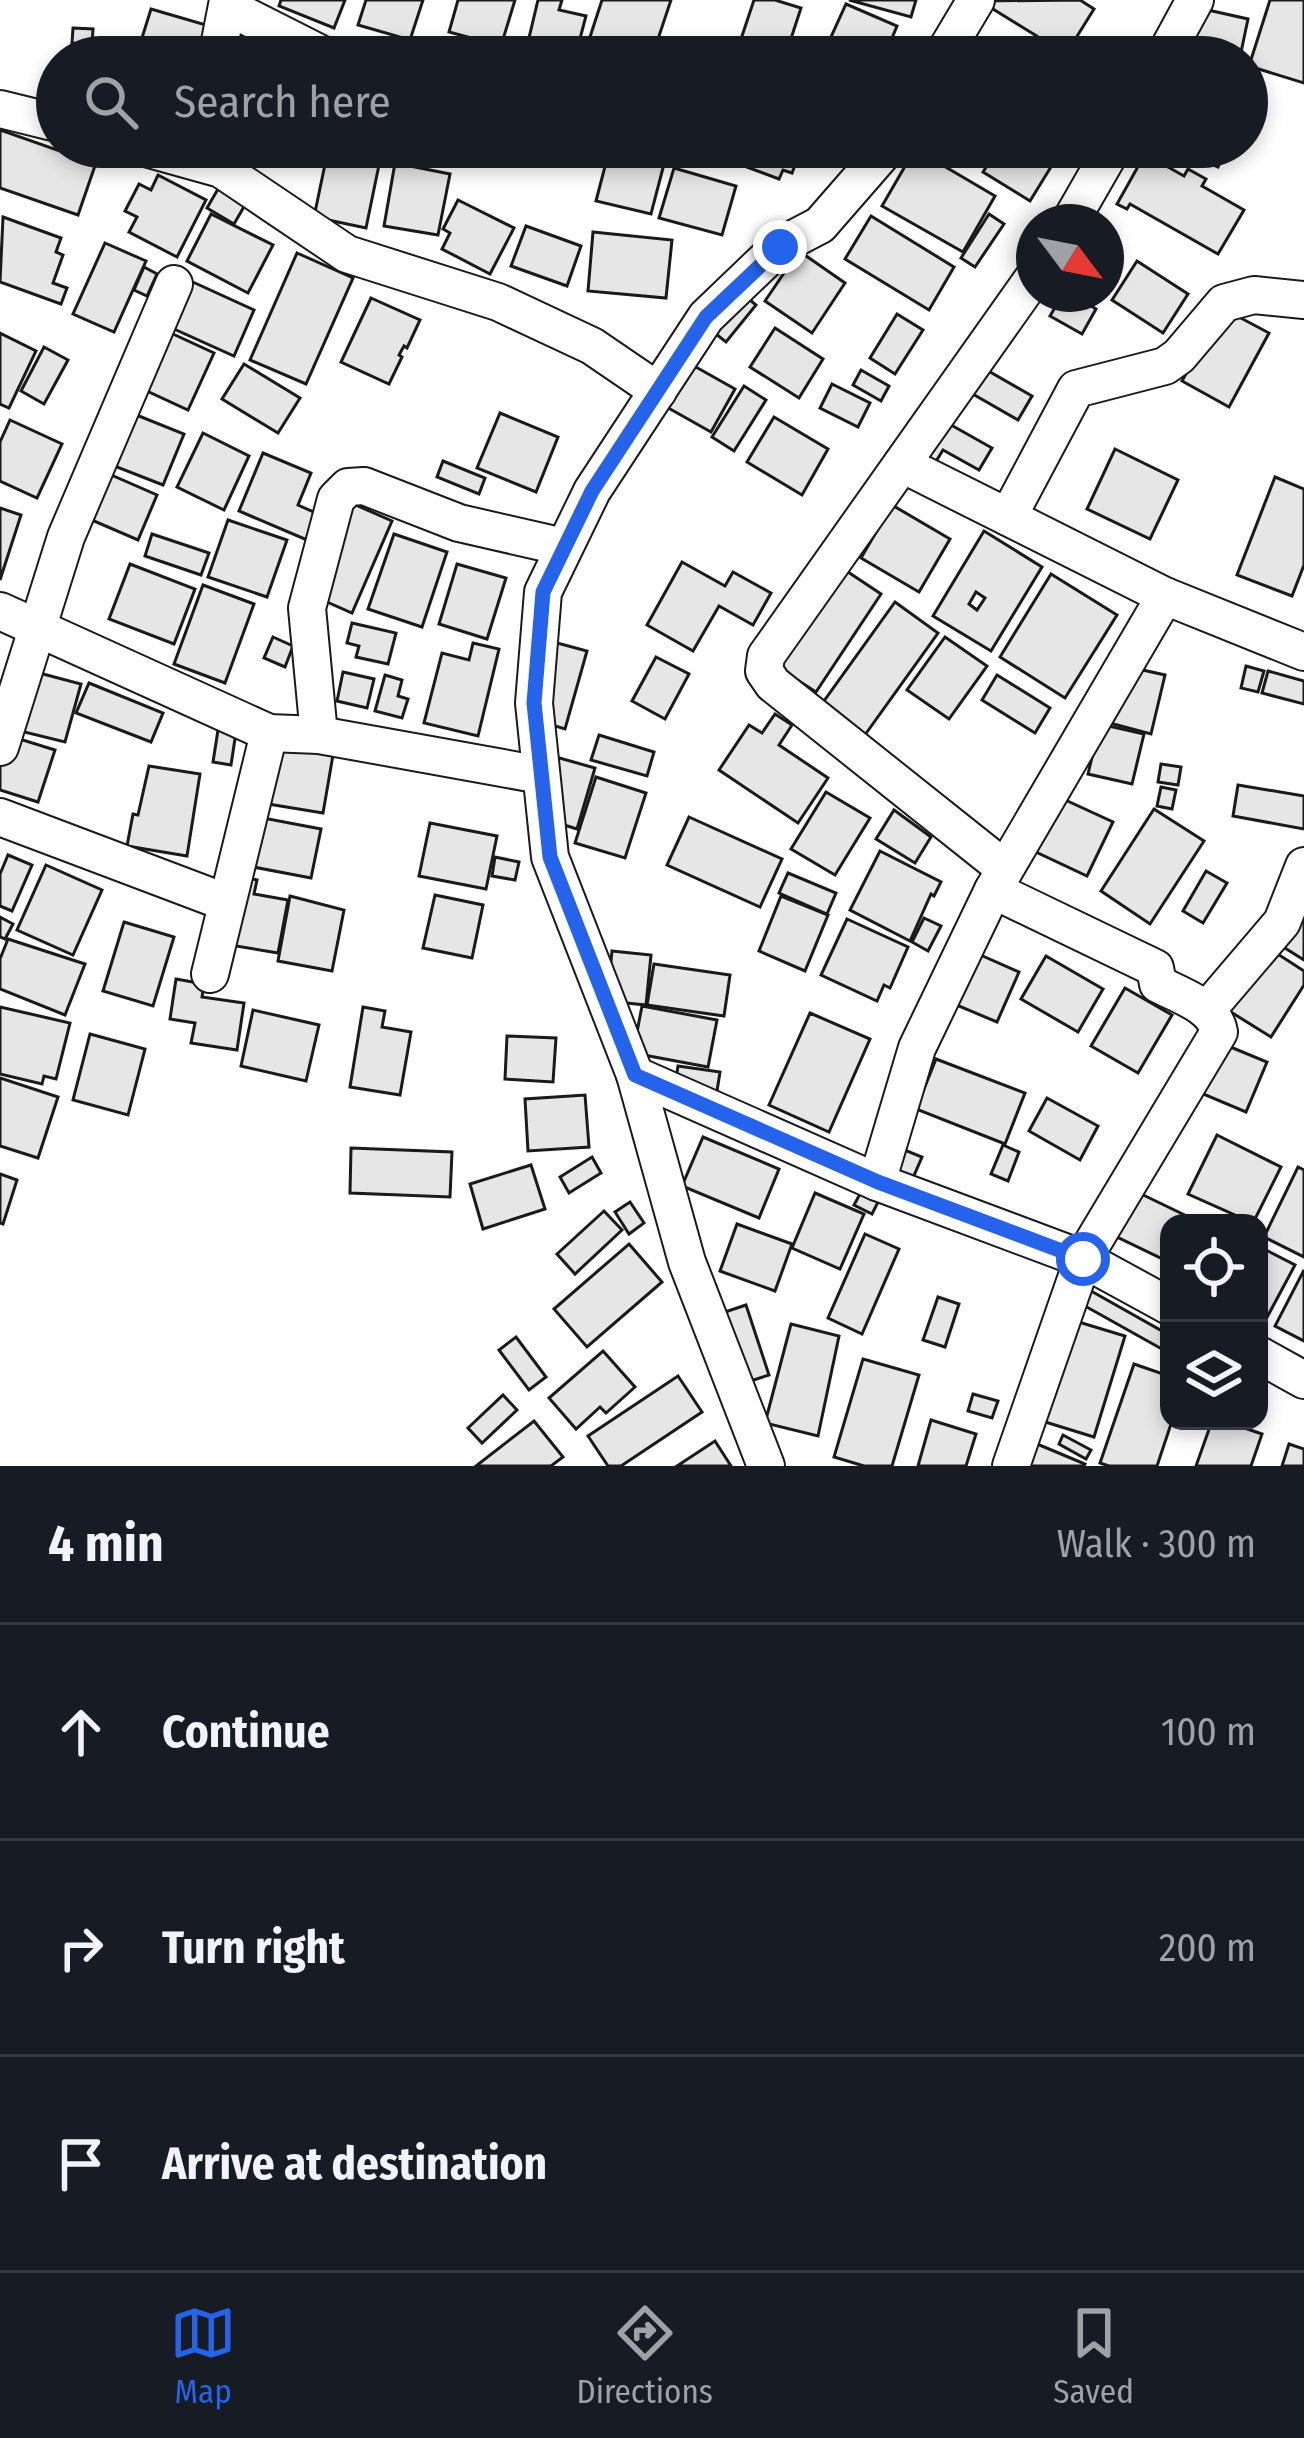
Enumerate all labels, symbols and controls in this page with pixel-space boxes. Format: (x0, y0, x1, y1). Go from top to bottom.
search box (36, 36, 1268, 168)
icon: search (78, 69, 144, 135)
text: Search here (174, 75, 391, 129)
north arrow (1016, 204, 1124, 312)
route end (753, 220, 807, 274)
map controls (1160, 1214, 1268, 1430)
button: locate (1160, 1214, 1268, 1322)
route start (1056, 1232, 1110, 1286)
button: layers (1160, 1322, 1268, 1430)
text: 4 min (48, 1513, 164, 1575)
text: Walk · 300 m (1057, 1521, 1256, 1567)
icon: ahead (48, 1699, 114, 1765)
text: Continue (162, 1705, 330, 1759)
text: 100 m (1161, 1709, 1256, 1755)
icon: right (48, 1915, 114, 1981)
text: Turn right (162, 1921, 345, 1975)
text: 200 m (1159, 1925, 1256, 1971)
icon: arrive (48, 2131, 114, 2197)
text: Arrive at destination (162, 2137, 547, 2191)
tab: Map (170, 2300, 236, 2412)
tab: Directions (576, 2300, 713, 2412)
tab: Saved (1053, 2300, 1134, 2412)

